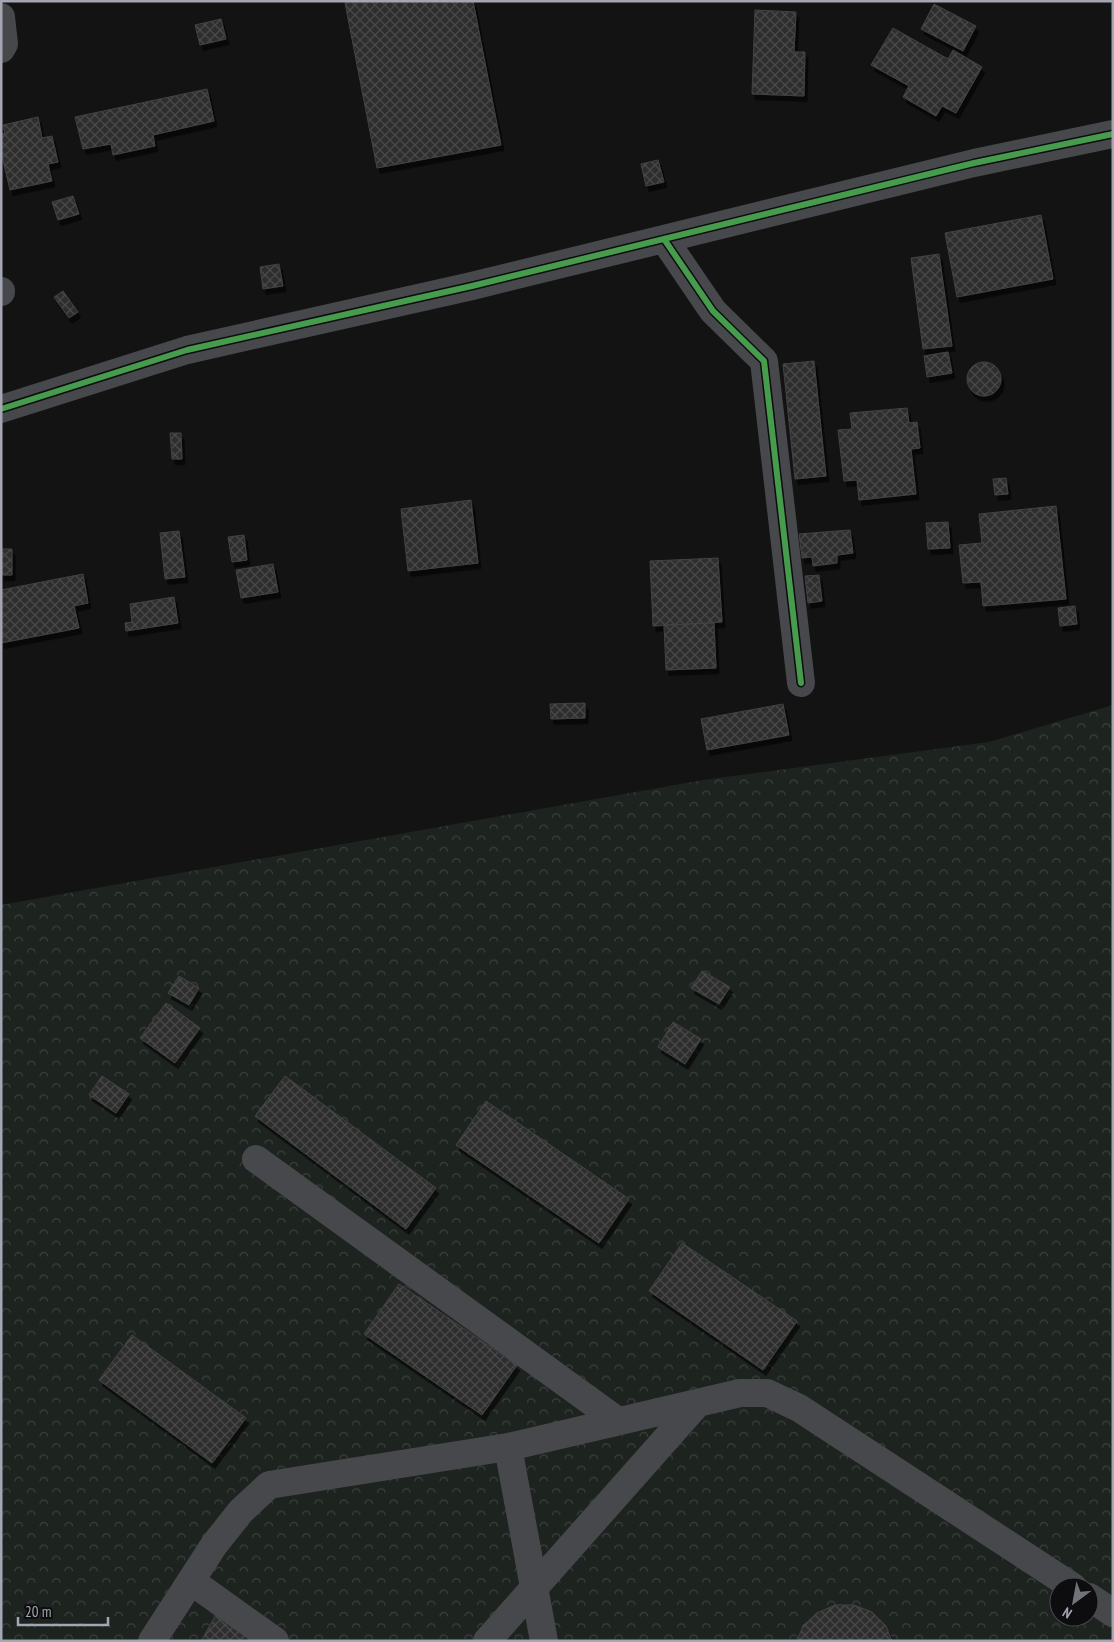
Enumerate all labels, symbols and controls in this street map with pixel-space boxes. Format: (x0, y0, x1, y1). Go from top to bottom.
north arrow (1049, 1577, 1099, 1627)
scale bar (18, 1594, 108, 1626)
text: 20 m (25, 1602, 51, 1621)
text: N (1059, 1603, 1075, 1623)

